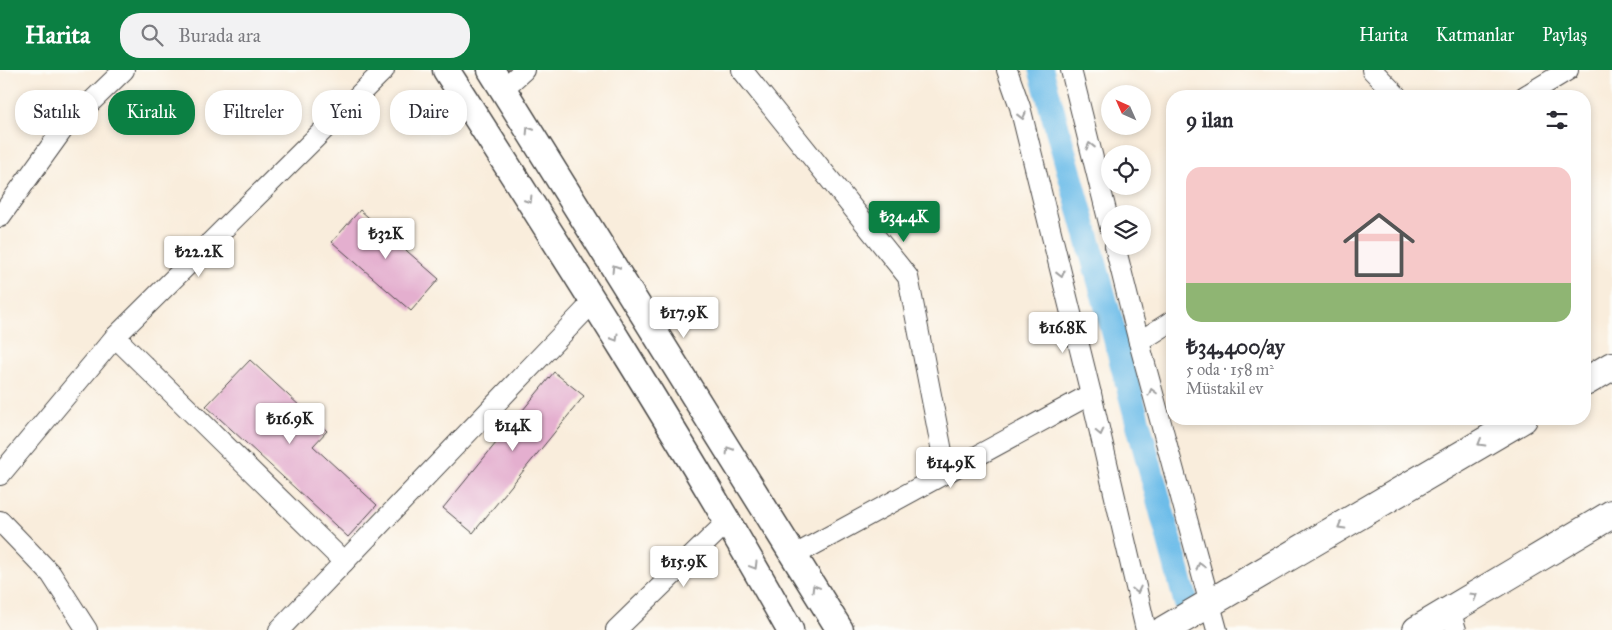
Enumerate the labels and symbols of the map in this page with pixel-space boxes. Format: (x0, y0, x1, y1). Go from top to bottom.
north arrow (1101, 85, 1151, 135)
one-way arrow (1016, 112, 1027, 121)
one-way arrow (526, 127, 536, 136)
one-way arrow (1085, 141, 1096, 150)
one-way arrow (523, 194, 533, 203)
pin: ₺34.4K (863, 200, 945, 243)
pin: ₺32K (356, 218, 416, 260)
pin: ₺22.2K (158, 236, 240, 278)
one-way arrow (612, 264, 622, 273)
one-way arrow (1055, 270, 1066, 279)
pin: ₺17.9K (643, 296, 725, 339)
pin: ₺16.8K (1022, 312, 1104, 354)
one-way arrow (608, 332, 618, 341)
one-way arrow (1148, 389, 1158, 397)
pin: ₺16.9K (249, 402, 331, 445)
pin: ₺14K (483, 410, 543, 452)
one-way arrow (1094, 427, 1105, 436)
one-way arrow (1477, 437, 1486, 447)
pin: ₺14.9K (910, 446, 992, 489)
one-way arrow (726, 447, 736, 456)
one-way arrow (1337, 519, 1346, 529)
pin: ₺15.9K (643, 546, 725, 588)
one-way arrow (747, 561, 757, 570)
one-way arrow (1195, 563, 1205, 571)
one-way arrow (812, 585, 822, 594)
one-way arrow (1131, 586, 1142, 595)
one-way arrow (1468, 593, 1477, 603)

